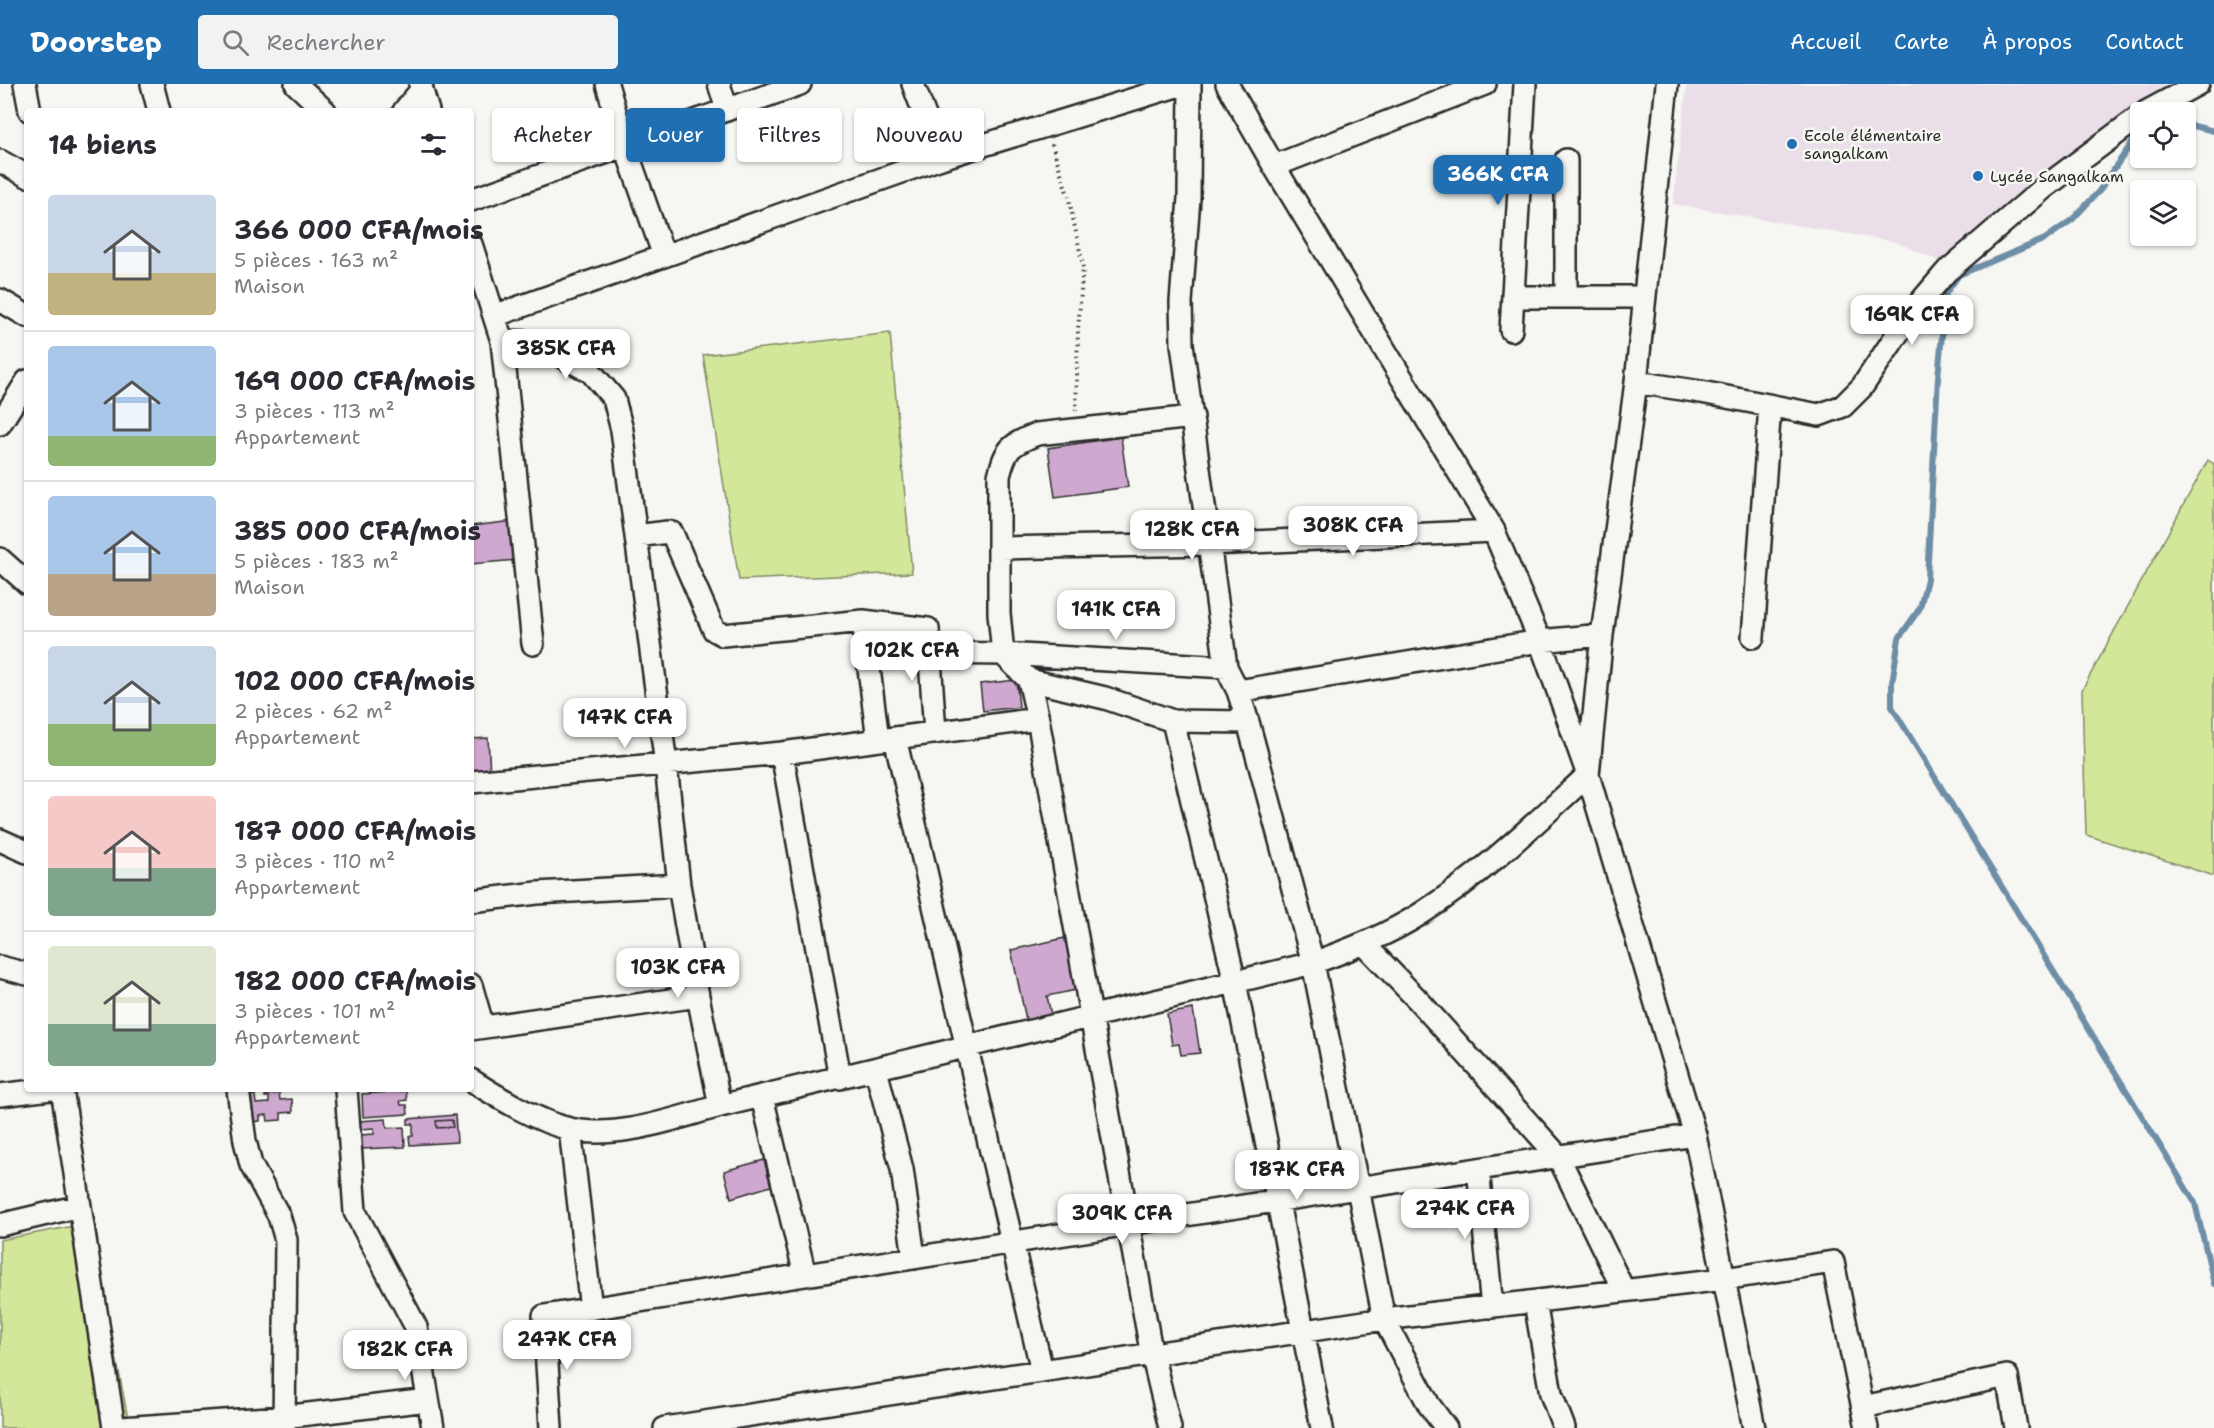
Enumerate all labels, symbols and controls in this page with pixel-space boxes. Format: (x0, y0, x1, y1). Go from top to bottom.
search box (198, 15, 618, 69)
text: Doorstep (30, 23, 162, 61)
icon: search (219, 26, 252, 59)
text: Rechercher (267, 28, 386, 57)
text: Accueil (1790, 28, 1861, 56)
text: Carte (1894, 28, 1949, 56)
text: À propos (1982, 28, 2072, 56)
text: Contact (2105, 28, 2184, 56)
map controls (2130, 102, 2196, 246)
button: locate (2130, 102, 2196, 168)
chip: Acheter (492, 108, 614, 162)
chip: Louer (626, 108, 725, 162)
chip: Filtres (737, 108, 842, 162)
chip: Nouveau (854, 108, 984, 162)
place label: Ecole élémentaire sangalkam (1804, 125, 1941, 164)
text: 14 biens (48, 127, 157, 162)
icon: filters (417, 128, 450, 161)
marker: Ecole élémentaire sangalkam (1785, 137, 1799, 151)
pin: 366K CFA (1436, 155, 1560, 206)
text: 366K CFA (1447, 161, 1549, 187)
place label: Lycée Sangalkam (1990, 166, 2124, 187)
marker: Lycée Sangalkam (1971, 169, 1985, 183)
button: layers (2130, 180, 2196, 246)
text: 366 000 CFA/mois (234, 212, 484, 247)
icon: home (96, 219, 168, 291)
text: 5 pièces · 163 m² (234, 247, 398, 273)
text: Maison (234, 273, 305, 299)
pin: 169K CFA (1850, 295, 1974, 346)
text: 169K CFA (1864, 301, 1960, 327)
pin: 385K CFA (504, 329, 628, 380)
text: 385K CFA (516, 335, 616, 361)
text: 169 000 CFA/mois (234, 363, 475, 398)
icon: home (96, 370, 168, 442)
text: 3 pièces · 113 m² (234, 398, 395, 424)
text: Appartement (234, 424, 360, 450)
pin: 308K CFA (1291, 506, 1415, 557)
pin: 128K CFA (1130, 510, 1254, 561)
text: 308K CFA (1302, 512, 1404, 538)
text: 385 000 CFA/mois (234, 513, 481, 548)
text: 128K CFA (1144, 516, 1240, 542)
icon: home (96, 520, 168, 592)
text: 5 pièces · 183 m² (234, 548, 399, 574)
text: Maison (234, 574, 305, 600)
pin: 141K CFA (1054, 590, 1178, 641)
text: 141K CFA (1071, 596, 1161, 622)
pin: 102K CFA (850, 631, 974, 682)
text: 102K CFA (864, 637, 960, 663)
text: 102 000 CFA/mois (234, 663, 475, 698)
icon: home (96, 670, 168, 742)
text: 2 pièces · 62 m² (234, 698, 392, 724)
pin: 147K CFA (563, 698, 687, 749)
text: 147K CFA (577, 704, 673, 730)
text: Appartement (234, 724, 360, 750)
text: 187 000 CFA/mois (234, 813, 477, 848)
icon: home (96, 820, 168, 892)
text: 3 pièces · 110 m² (234, 848, 395, 874)
text: Appartement (234, 874, 360, 900)
pin: 103K CFA (616, 948, 740, 999)
text: 103K CFA (630, 954, 726, 980)
text: 182 000 CFA/mois (234, 963, 476, 998)
icon: home (96, 970, 168, 1042)
text: 3 pièces · 101 m² (234, 998, 395, 1024)
text: Appartement (234, 1024, 360, 1050)
pin: 187K CFA (1235, 1150, 1359, 1201)
text: 187K CFA (1249, 1156, 1345, 1182)
pin: 274K CFA (1403, 1189, 1527, 1240)
pin: 309K CFA (1060, 1194, 1184, 1245)
text: 274K CFA (1415, 1195, 1515, 1221)
text: 309K CFA (1071, 1200, 1173, 1226)
pin: 247K CFA (505, 1320, 629, 1371)
text: 247K CFA (517, 1326, 617, 1352)
pin: 182K CFA (343, 1330, 467, 1381)
text: 182K CFA (357, 1336, 453, 1362)

